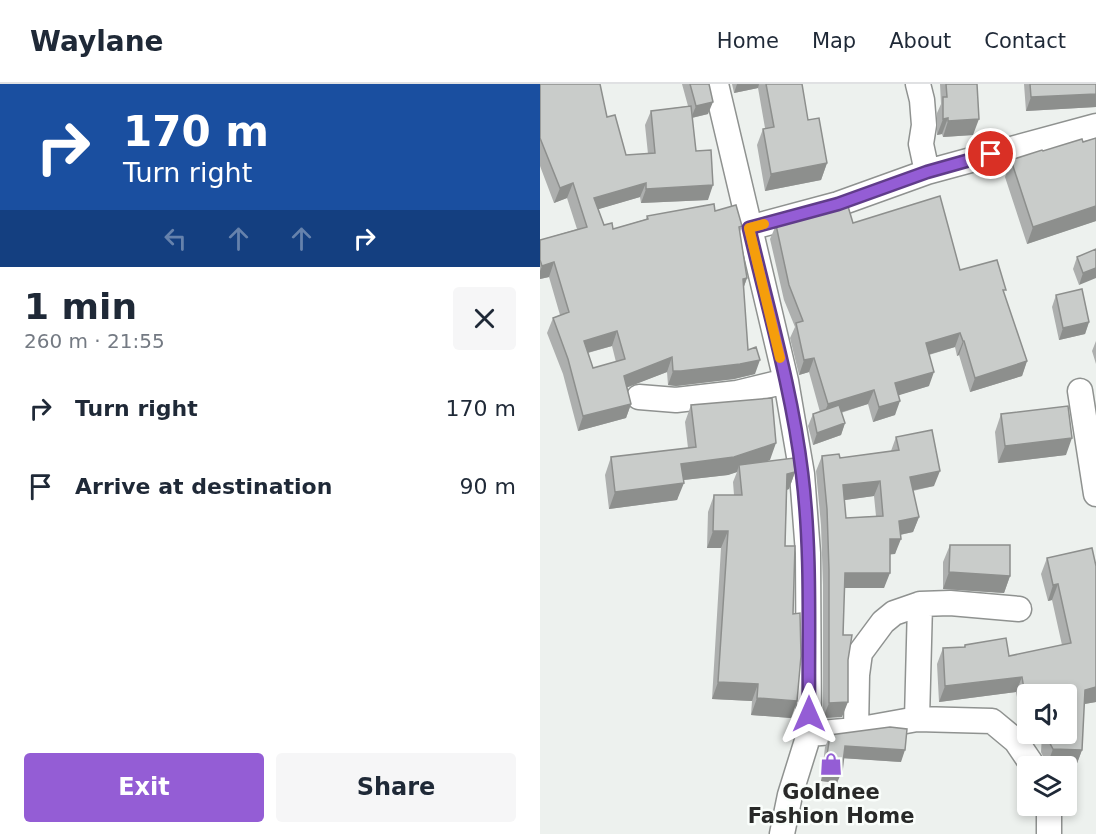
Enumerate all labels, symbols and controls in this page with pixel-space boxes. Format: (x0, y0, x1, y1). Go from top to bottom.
text: Waylane (30, 25, 164, 58)
text: Home (717, 29, 779, 53)
text: Map (812, 29, 856, 53)
text: About (889, 29, 951, 53)
text: Contact (984, 29, 1066, 53)
text: 170 m (123, 107, 269, 156)
icon: right (24, 108, 102, 186)
pin (965, 128, 1016, 179)
icon: arrive (974, 137, 1007, 170)
text: Turn right (123, 157, 252, 188)
icon: left (159, 222, 192, 255)
icon: ahead (222, 222, 255, 255)
icon: ahead (285, 222, 318, 255)
icon: right (348, 222, 381, 255)
text: 1 min (24, 286, 137, 327)
button: close (453, 287, 516, 350)
text: 260 m · 21:55 (24, 329, 165, 353)
icon: right (24, 392, 57, 425)
text: Turn right (75, 396, 198, 421)
text: 170 m (446, 396, 516, 421)
icon: arrive (24, 470, 57, 503)
text: Arrive at destination (75, 474, 332, 499)
text: 90 m (460, 474, 516, 499)
position arrow (777, 682, 841, 746)
map controls (1017, 684, 1077, 816)
button: sound (1017, 684, 1077, 744)
shop icon: Goldnee Fashion Home (818, 751, 844, 777)
button: Exit (24, 753, 264, 822)
button: Share (276, 753, 516, 822)
button: layers (1017, 756, 1077, 816)
place label: Goldnee Fashion Home (748, 780, 914, 828)

